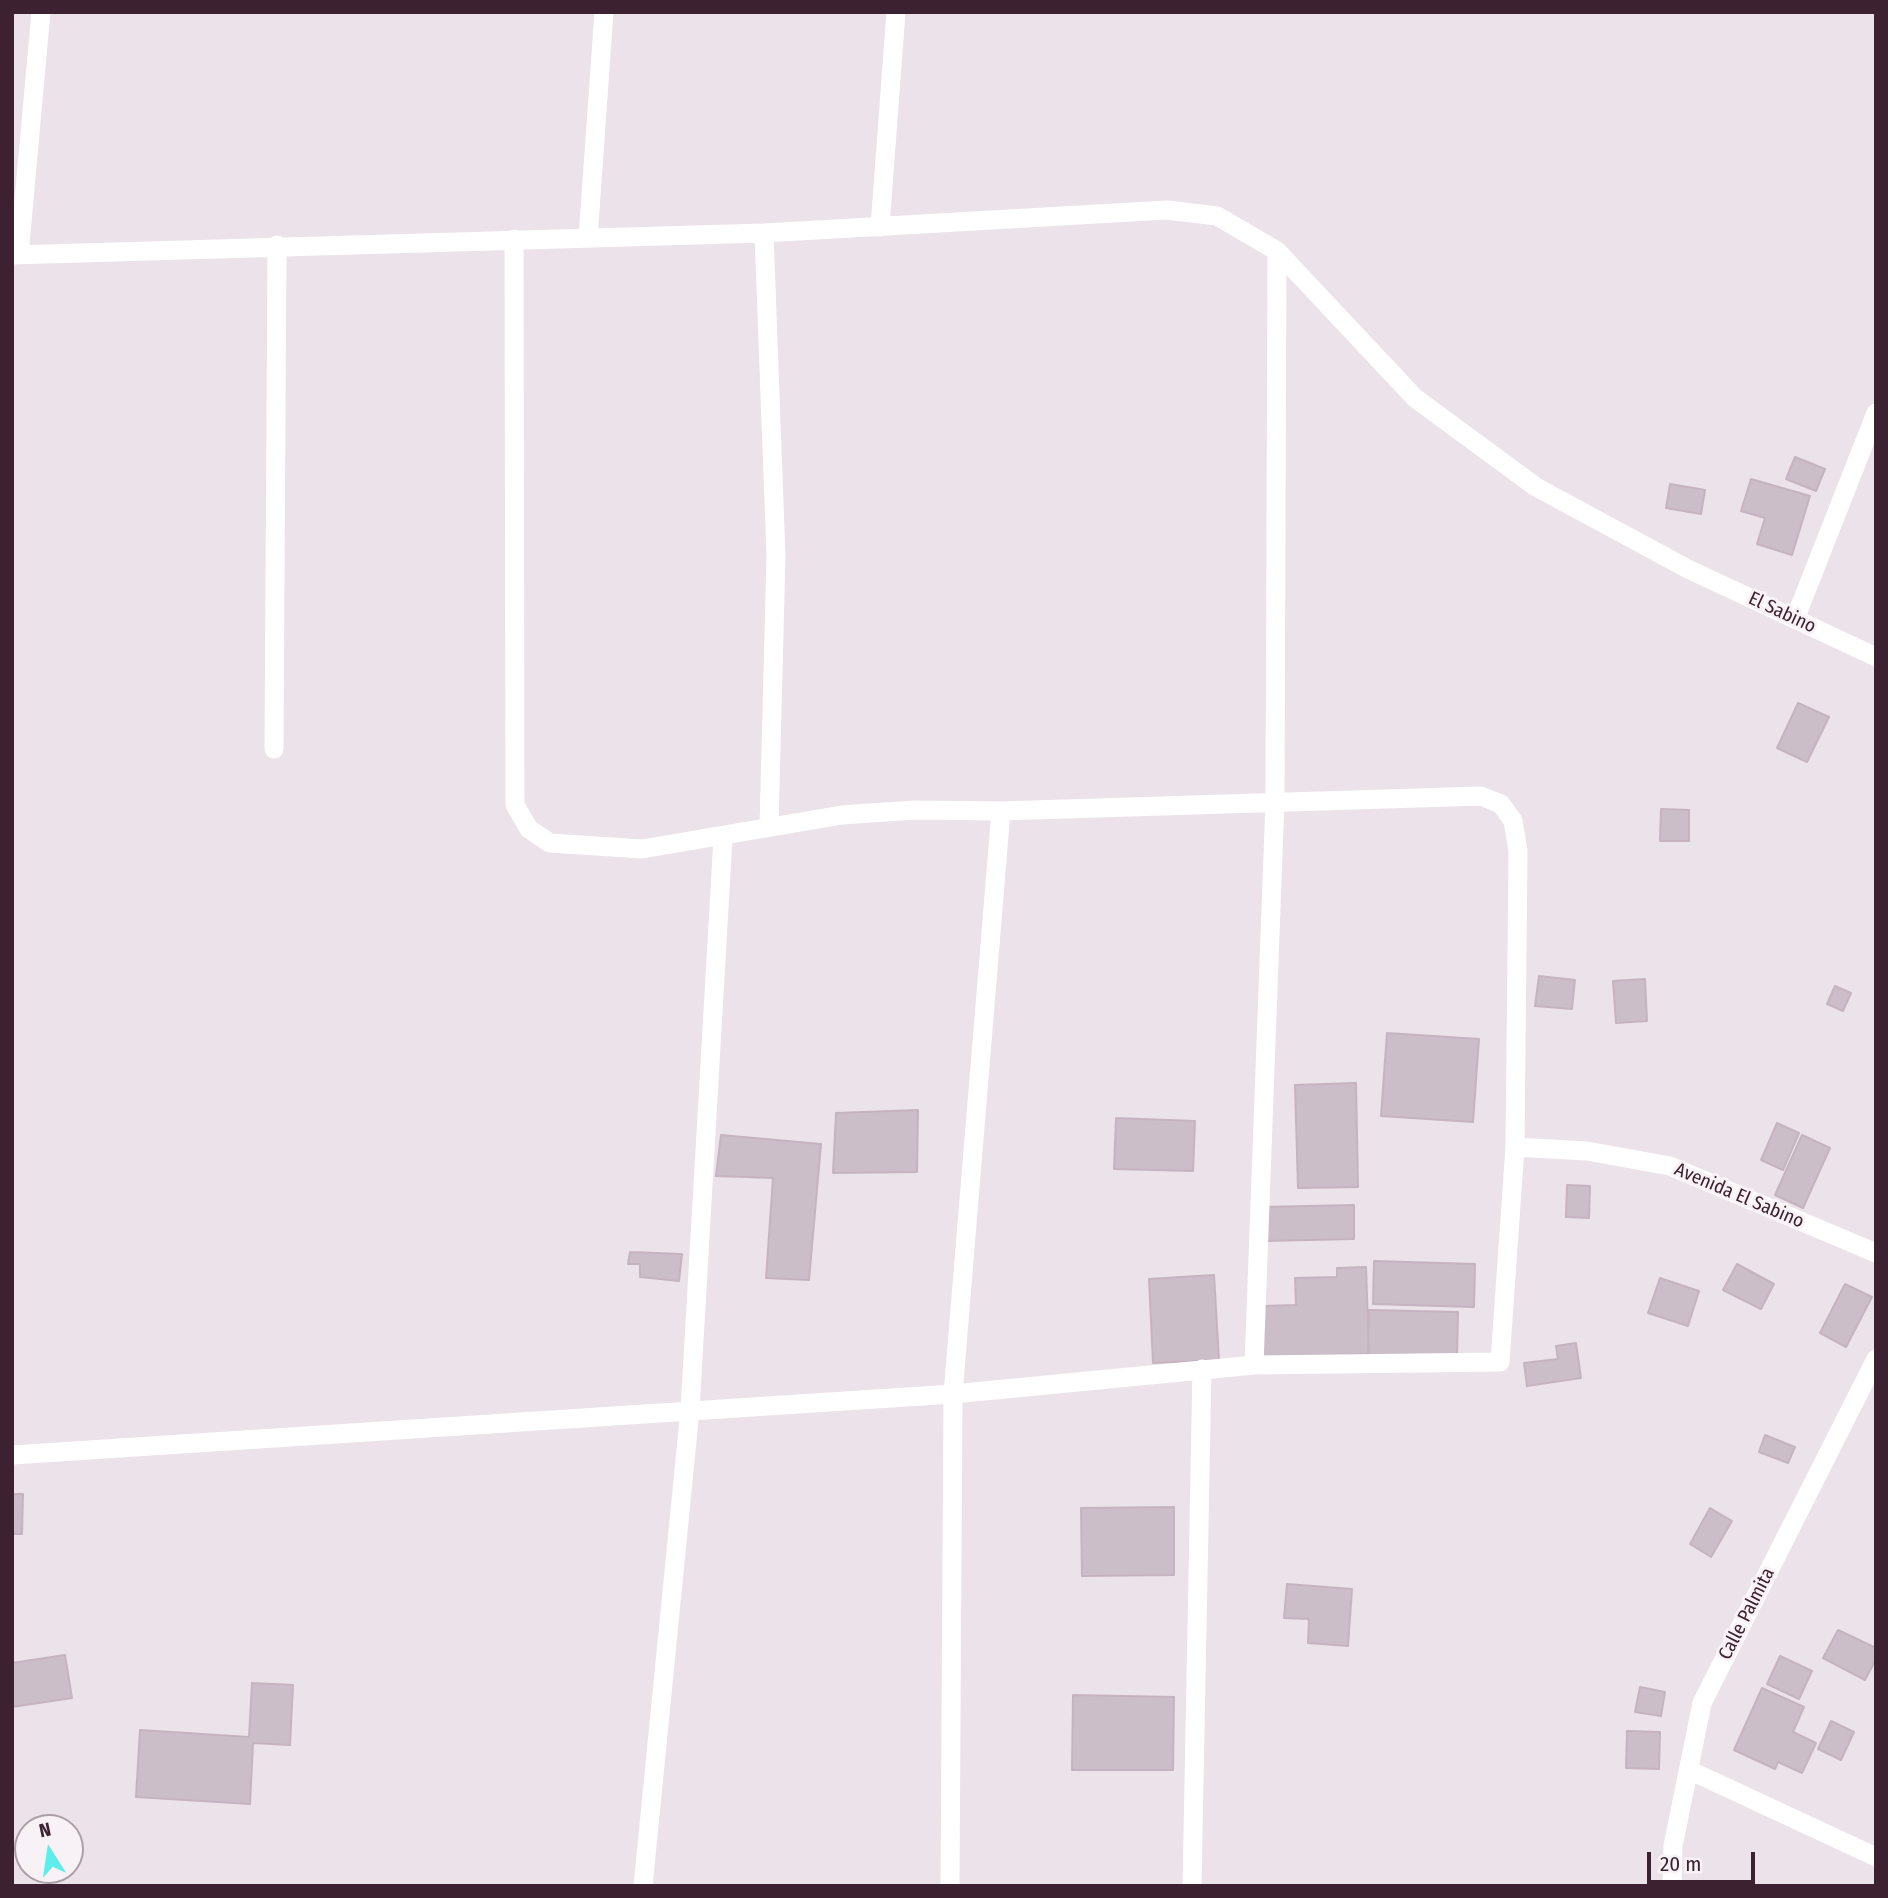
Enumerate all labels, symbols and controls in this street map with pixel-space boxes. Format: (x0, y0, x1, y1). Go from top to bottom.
street label: El Sabino (1745, 587, 1819, 639)
street label: Avenida El Sabino (1671, 1158, 1807, 1234)
street label: Calle Palmita (1714, 1564, 1780, 1664)
north arrow (14, 1814, 84, 1884)
text: N (37, 1817, 53, 1842)
scale bar (1650, 1839, 1758, 1883)
text: 20 m (1660, 1851, 1701, 1877)

